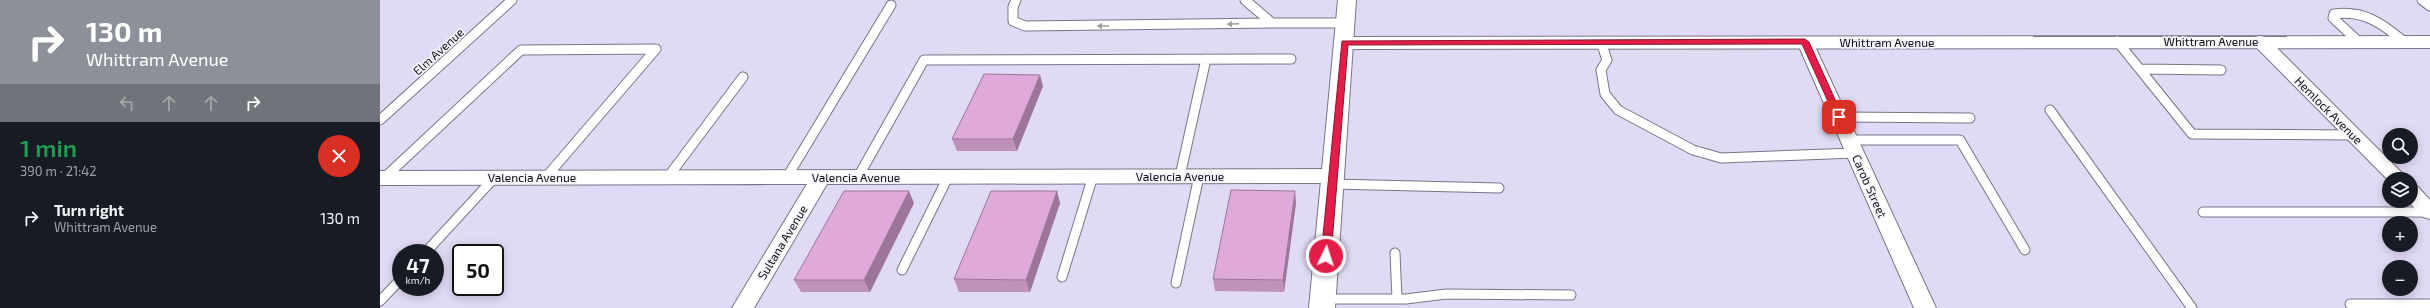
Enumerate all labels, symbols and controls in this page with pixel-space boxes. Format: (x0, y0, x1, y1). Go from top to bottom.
text: 130 m (86, 14, 162, 48)
icon: right (20, 16, 72, 68)
one-way arrow (1226, 21, 1239, 27)
one-way arrow (1096, 23, 1109, 29)
street label: Elm Avenue (410, 25, 466, 77)
street label: Whittram Avenue (2164, 34, 2258, 48)
street label: Whittram Avenue (1840, 35, 1934, 49)
text: Whittram Avenue (86, 48, 228, 70)
street label: Hemlock Avenue (2292, 73, 2366, 147)
icon: left (116, 92, 138, 114)
icon: ahead (158, 92, 180, 114)
icon: ahead (200, 92, 222, 114)
icon: right (242, 92, 264, 114)
pin (1822, 100, 1856, 134)
icon: arrive (1828, 106, 1850, 128)
map controls (2382, 128, 2418, 296)
button: search (2382, 128, 2418, 164)
text: 1 min (20, 133, 77, 162)
button: close (318, 135, 360, 177)
street label: Carob Street (1850, 152, 1890, 220)
text: 390 m · 21:42 (20, 163, 97, 179)
street label: Valencia Avenue (1136, 169, 1224, 183)
street label: Valencia Avenue (488, 170, 576, 184)
street label: Valencia Avenue (812, 170, 900, 184)
button: layers (2382, 172, 2418, 208)
text: Turn right (54, 201, 124, 219)
street label: Sultana Avenue (754, 202, 810, 282)
icon: right (20, 207, 42, 229)
text: 130 m (320, 209, 360, 227)
button: + (2382, 216, 2418, 252)
text: Whittram Avenue (54, 219, 157, 235)
position arrow (1305, 235, 1347, 277)
speed limit sign: 50 (452, 244, 504, 296)
text: 47 (406, 253, 430, 277)
button: − (2382, 260, 2418, 296)
text: km/h (406, 274, 430, 286)

